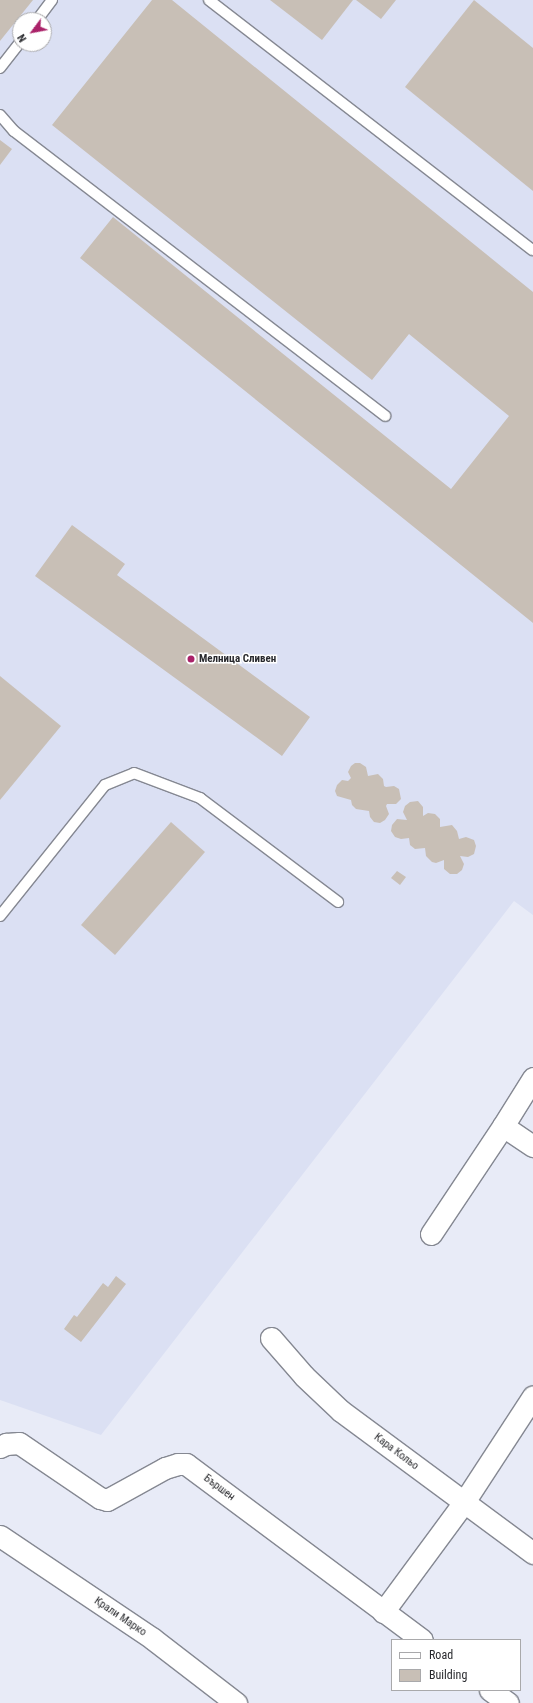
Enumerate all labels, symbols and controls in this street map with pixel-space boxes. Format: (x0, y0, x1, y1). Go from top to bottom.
north arrow (12, 12, 52, 52)
text: N (15, 32, 30, 44)
place label: Мелница Сливен (199, 652, 276, 666)
marker: Мелница Сливен (186, 654, 196, 664)
street label: Кара Кольо (371, 1431, 421, 1473)
street label: Бършен (201, 1472, 237, 1504)
street label: Крали Марко (91, 1595, 149, 1639)
legend (391, 1639, 521, 1691)
text: Road (429, 1648, 453, 1662)
text: Building (429, 1668, 467, 1682)

